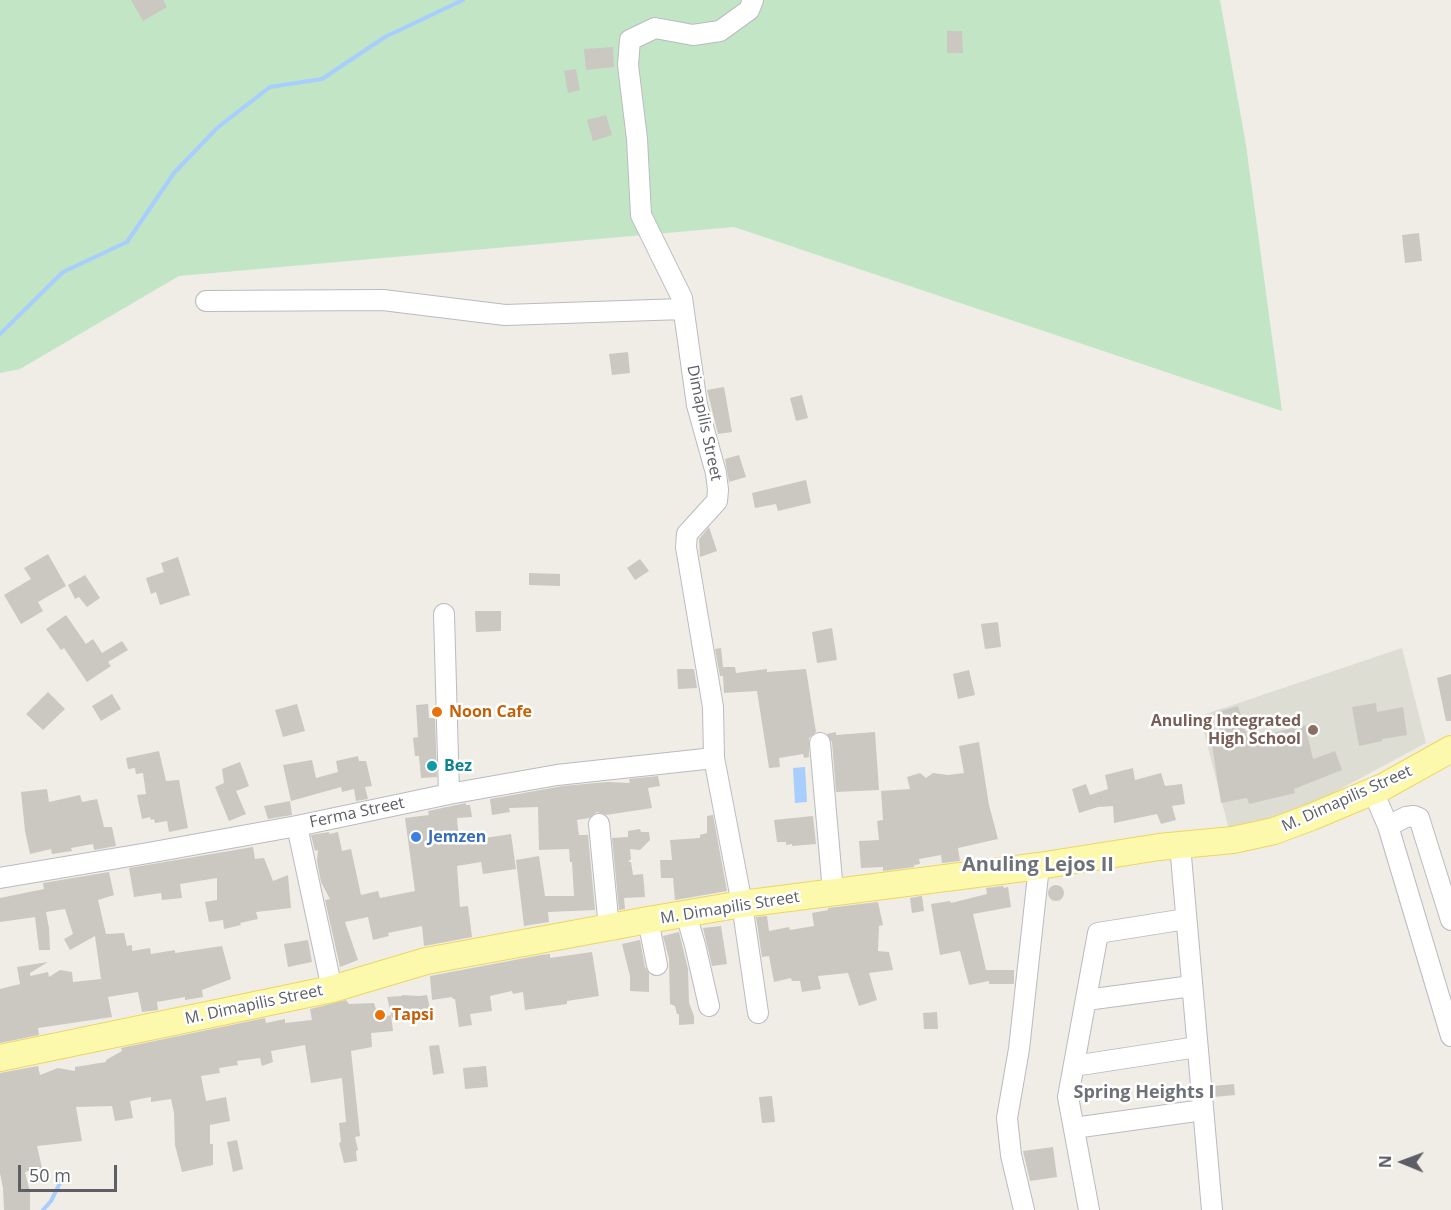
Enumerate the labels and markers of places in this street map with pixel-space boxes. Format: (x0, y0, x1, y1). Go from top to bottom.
place label: Noon Cafe (449, 702, 532, 722)
marker: Noon Cafe (430, 705, 444, 719)
place label: Anuling Integrated High School (1151, 711, 1301, 749)
marker: Anuling Integrated High School (1306, 723, 1320, 737)
place label: Bez (444, 756, 472, 776)
marker: Bez (425, 759, 439, 773)
place label: Jemzen (428, 827, 486, 847)
marker: Jemzen (409, 830, 423, 844)
place label: Tapsi (392, 1005, 434, 1025)
marker: Tapsi (373, 1008, 387, 1022)

